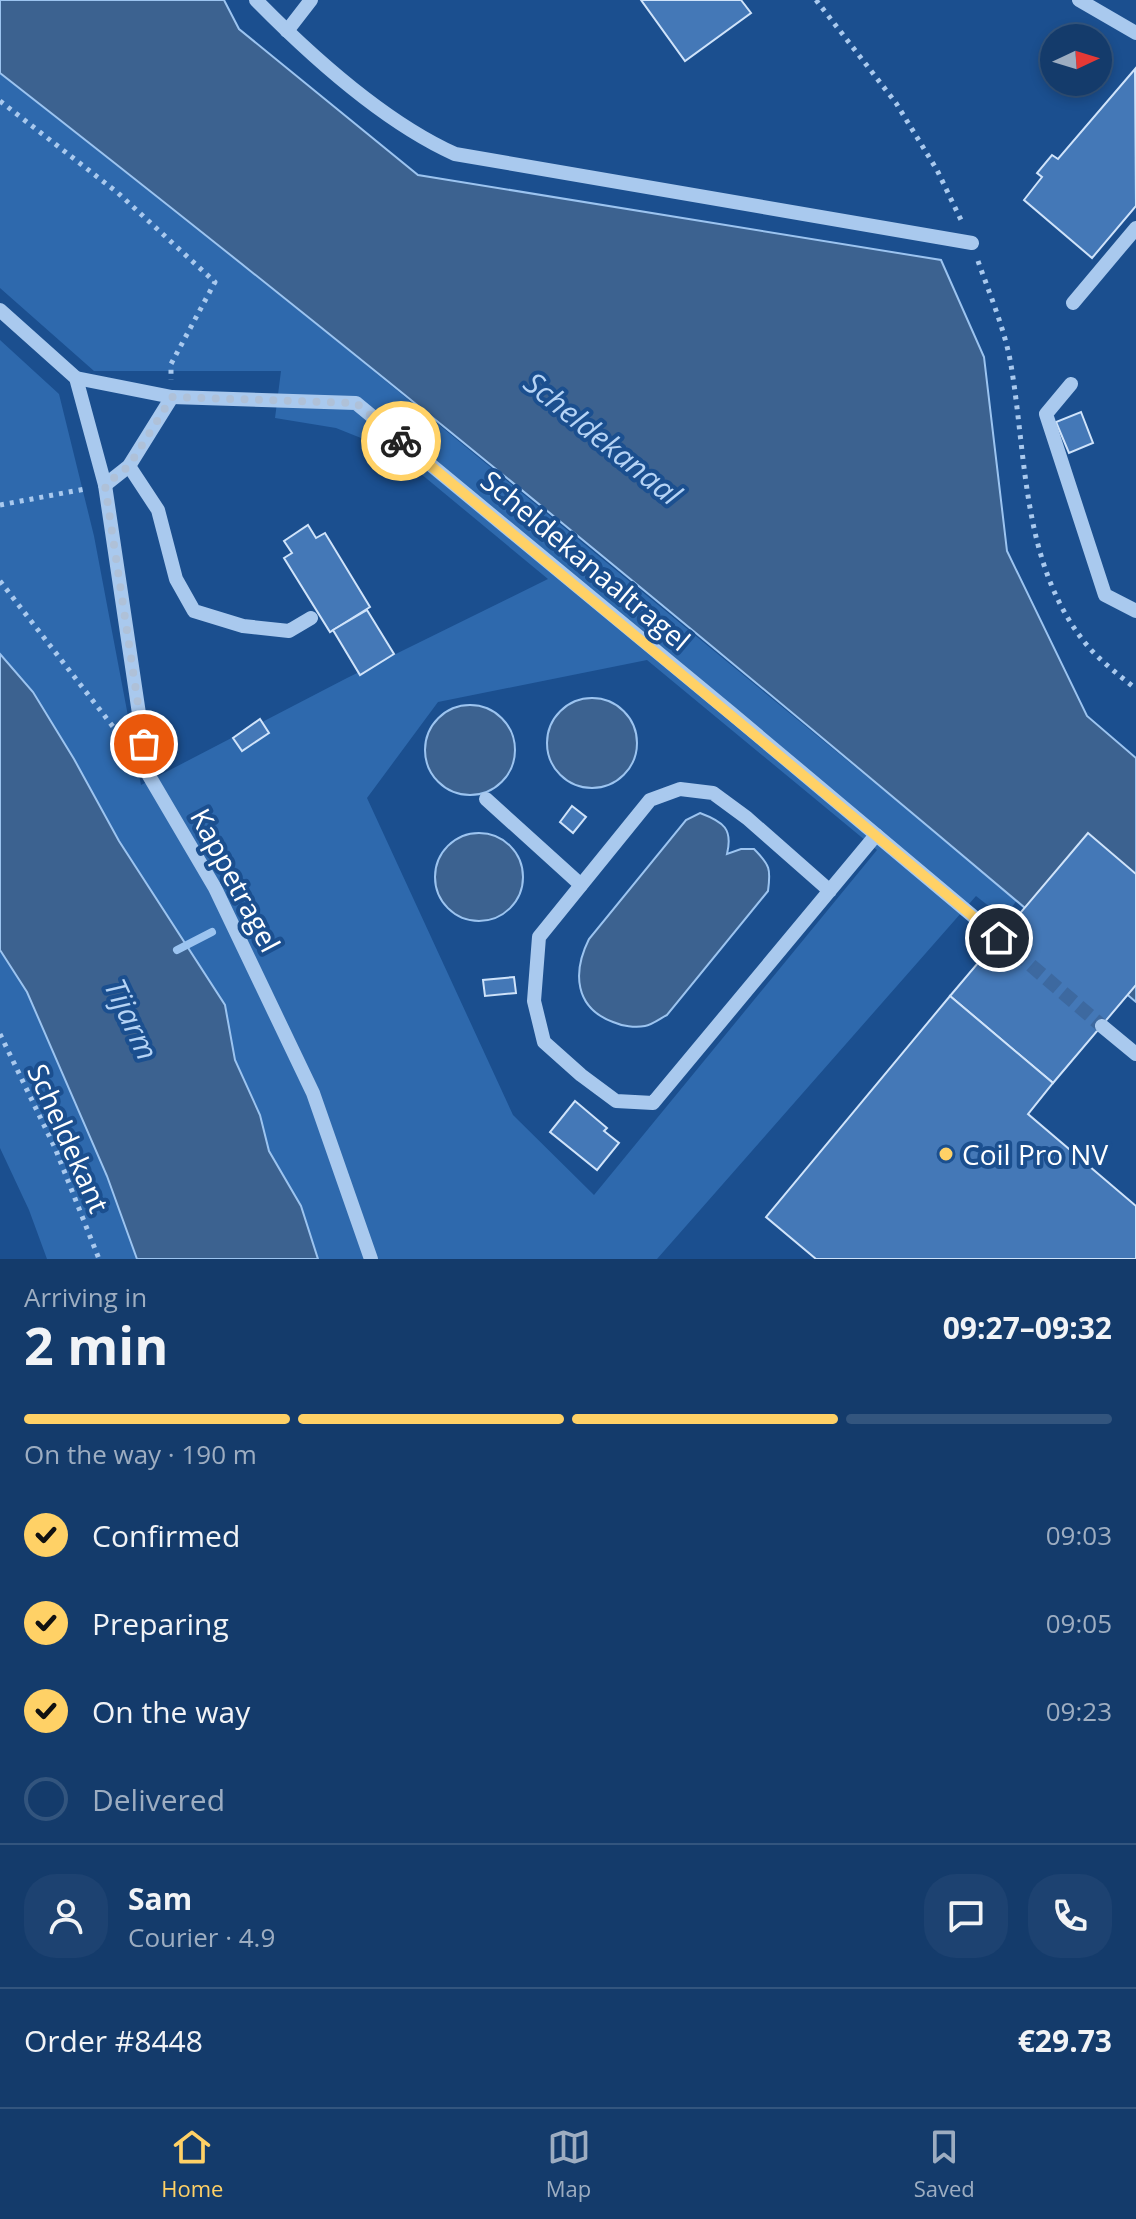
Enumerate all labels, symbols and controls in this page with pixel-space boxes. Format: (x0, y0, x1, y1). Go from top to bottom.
north arrow (1040, 24, 1112, 96)
map controls (1040, 24, 1112, 96)
water label: Scheldekanaal (516, 362, 691, 515)
courier (361, 401, 441, 481)
icon: bike (379, 419, 423, 463)
street label: Scheldekanaaltragel (473, 461, 699, 659)
pin (110, 710, 178, 778)
icon: bag (122, 722, 166, 766)
street label: Kappetragel (182, 801, 290, 959)
pin (965, 904, 1033, 972)
icon: home (977, 916, 1021, 960)
water label: Tijarm (95, 972, 169, 1066)
street label: Scheldekant (19, 1058, 119, 1218)
place label: Coil Pro NV (962, 1135, 1108, 1173)
marker: Coil Pro NV (937, 1145, 955, 1163)
text: Arriving in (24, 1279, 147, 1315)
text: 09:27–09:32 (943, 1307, 1112, 1348)
text: 2 min (24, 1309, 168, 1380)
text: On the way · 190 m (24, 1436, 257, 1472)
icon: check (24, 1513, 68, 1557)
text: Confirmed (92, 1515, 240, 1556)
text: 09:03 (1046, 1517, 1112, 1553)
icon: check (24, 1601, 68, 1645)
text: Preparing (92, 1603, 229, 1644)
text: 09:05 (1046, 1605, 1112, 1641)
icon: check (24, 1689, 68, 1733)
text: On the way (92, 1691, 250, 1732)
text: 09:23 (1046, 1693, 1112, 1729)
text: Delivered (92, 1779, 225, 1820)
button: person (24, 1874, 108, 1958)
button: chat (924, 1874, 1008, 1958)
button: phone (1028, 1874, 1112, 1958)
text: Sam (128, 1878, 192, 1919)
text: Courier · 4.9 (128, 1919, 275, 1955)
text: Order #8448 (24, 2020, 203, 2061)
text: €29.73 (1018, 2020, 1112, 2061)
tab: Home (161, 2125, 223, 2203)
tab: Map (546, 2125, 591, 2203)
tab: Saved (914, 2125, 975, 2203)

